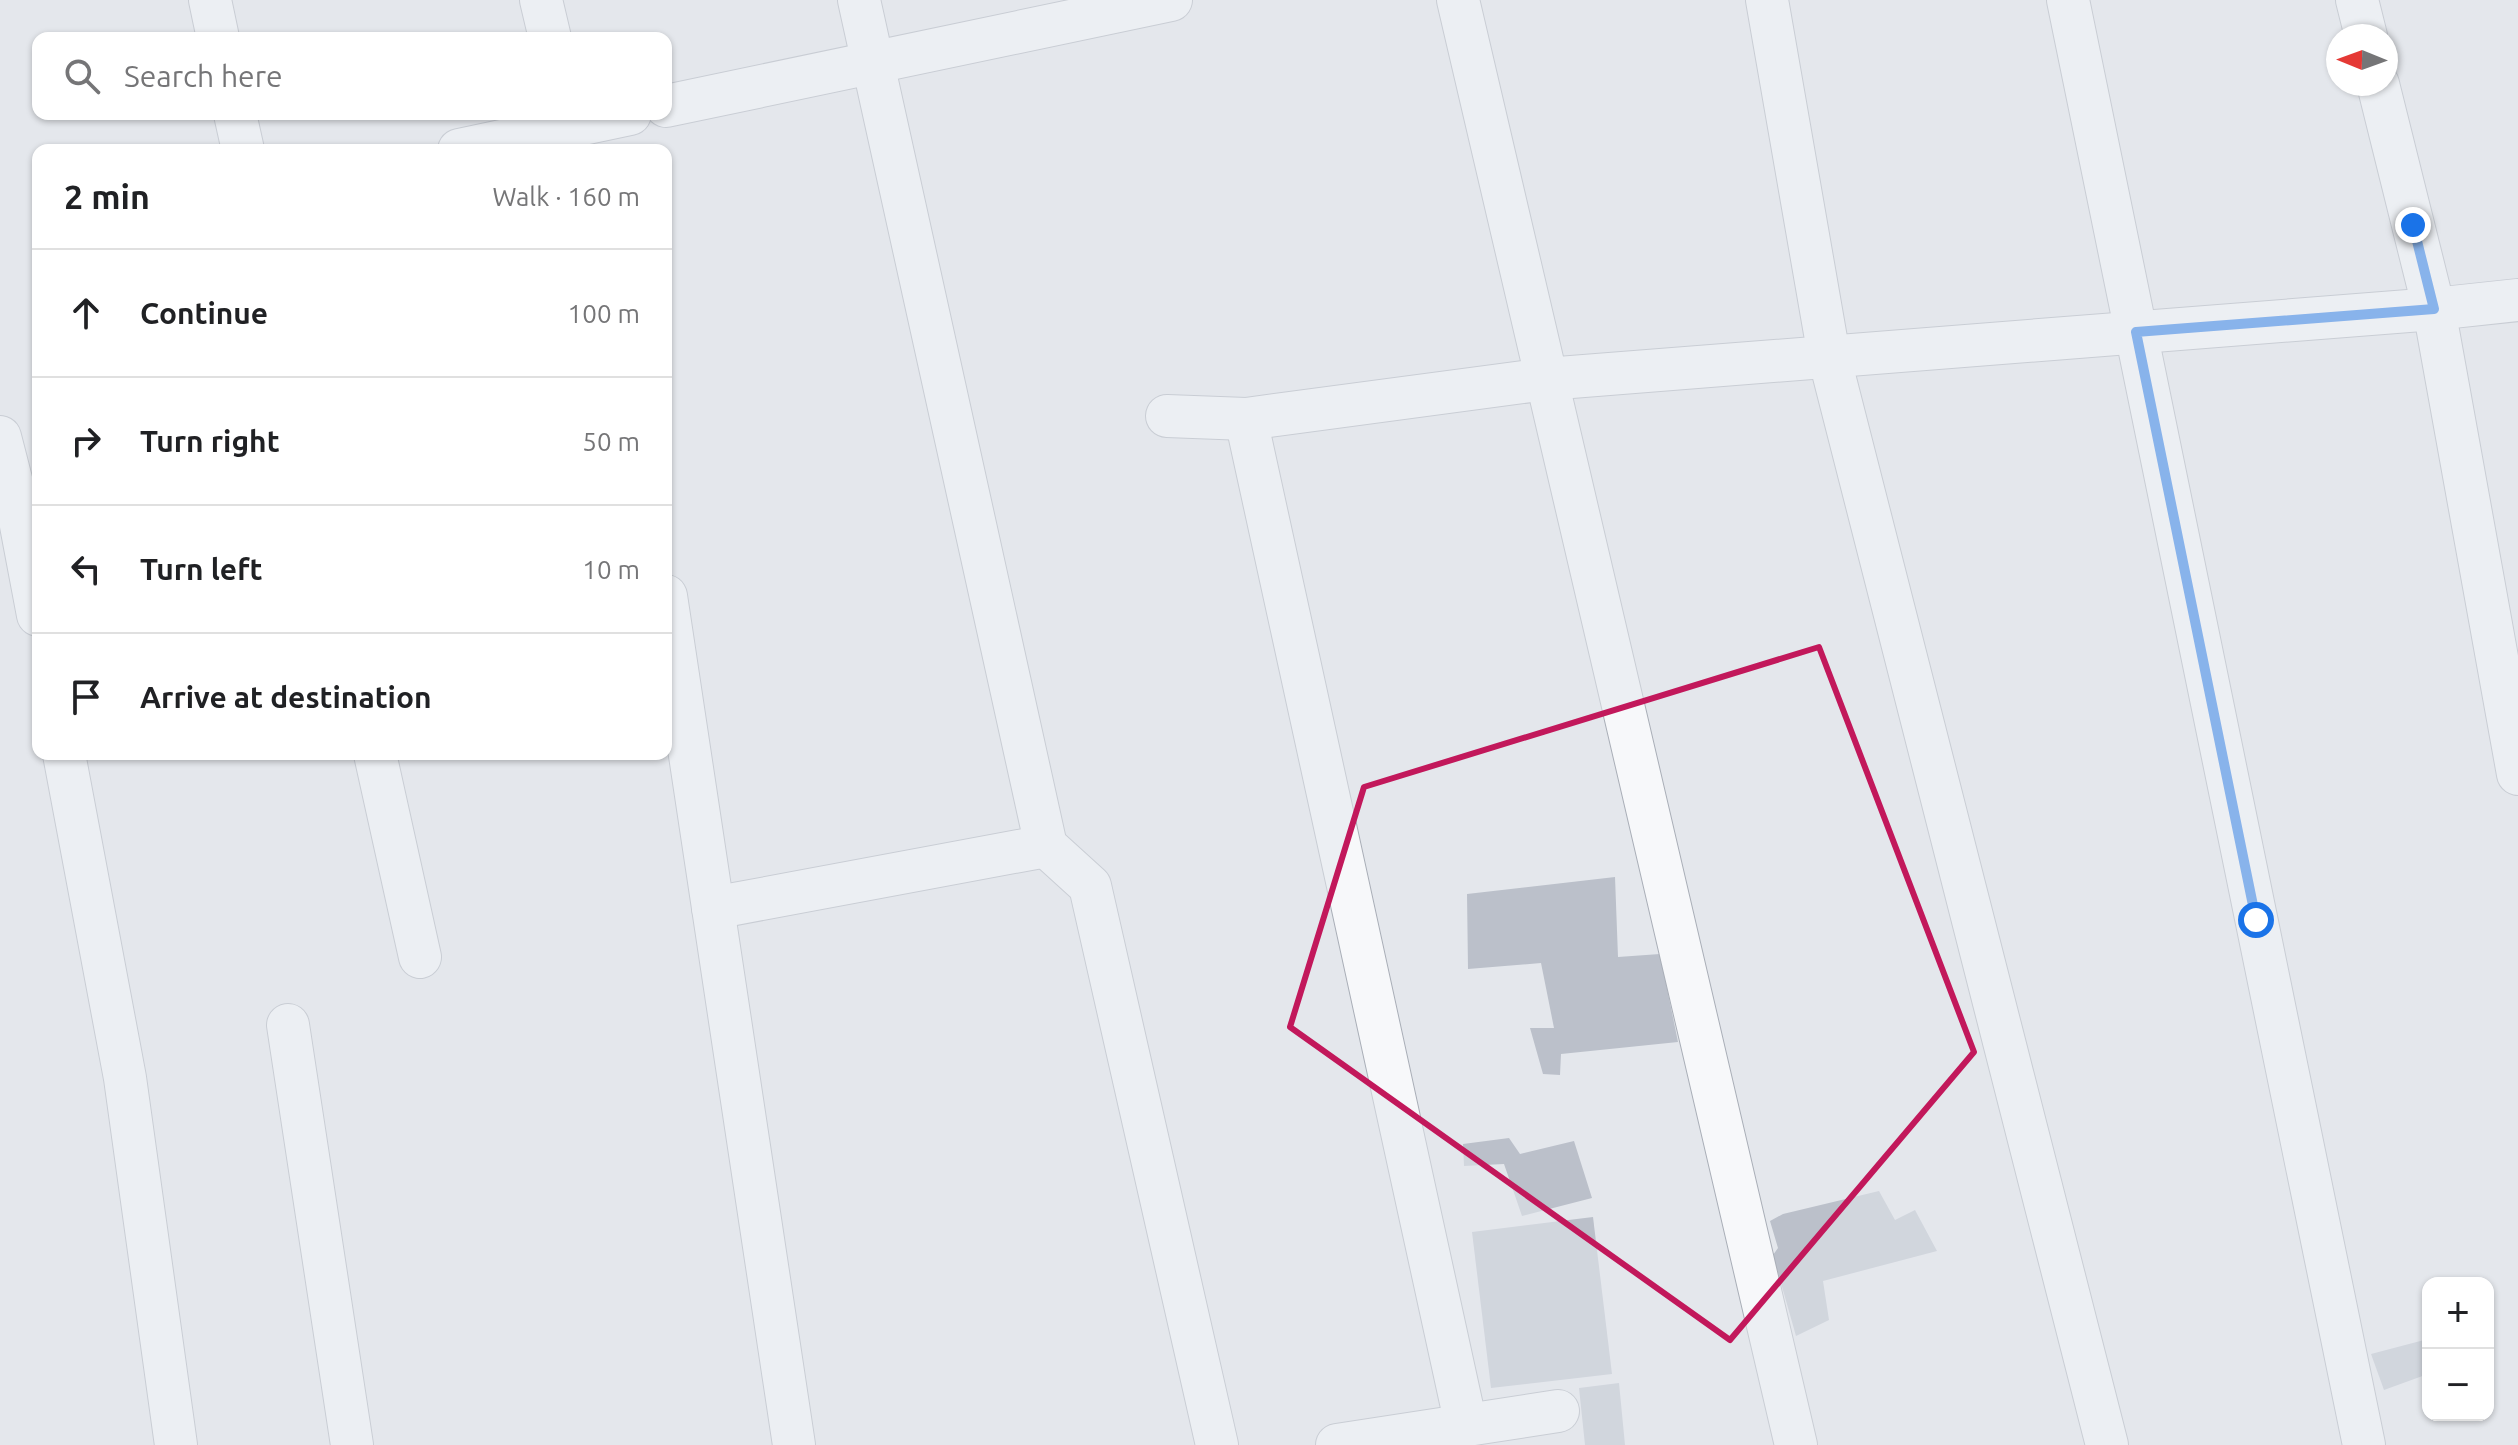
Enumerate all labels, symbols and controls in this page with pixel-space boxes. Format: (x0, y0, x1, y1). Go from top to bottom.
north arrow (2326, 24, 2398, 96)
search box (32, 32, 672, 120)
icon: search (60, 54, 104, 98)
text: Search here (124, 59, 283, 93)
text: 2 min (64, 177, 150, 215)
text: Walk · 160 m (492, 182, 640, 211)
route end (2395, 207, 2431, 243)
icon: ahead (64, 291, 108, 335)
text: Continue (140, 296, 268, 330)
text: 100 m (568, 299, 640, 328)
icon: right (64, 419, 108, 463)
text: Turn right (140, 424, 280, 458)
text: 50 m (582, 427, 640, 456)
icon: left (64, 547, 108, 591)
text: Turn left (140, 552, 262, 586)
text: 10 m (582, 555, 640, 584)
icon: arrive (64, 675, 108, 719)
text: Arrive at destination (140, 680, 432, 714)
route start (2238, 902, 2274, 938)
map controls (2422, 1277, 2494, 1421)
button: + (2422, 1277, 2494, 1349)
button: − (2422, 1349, 2494, 1421)

